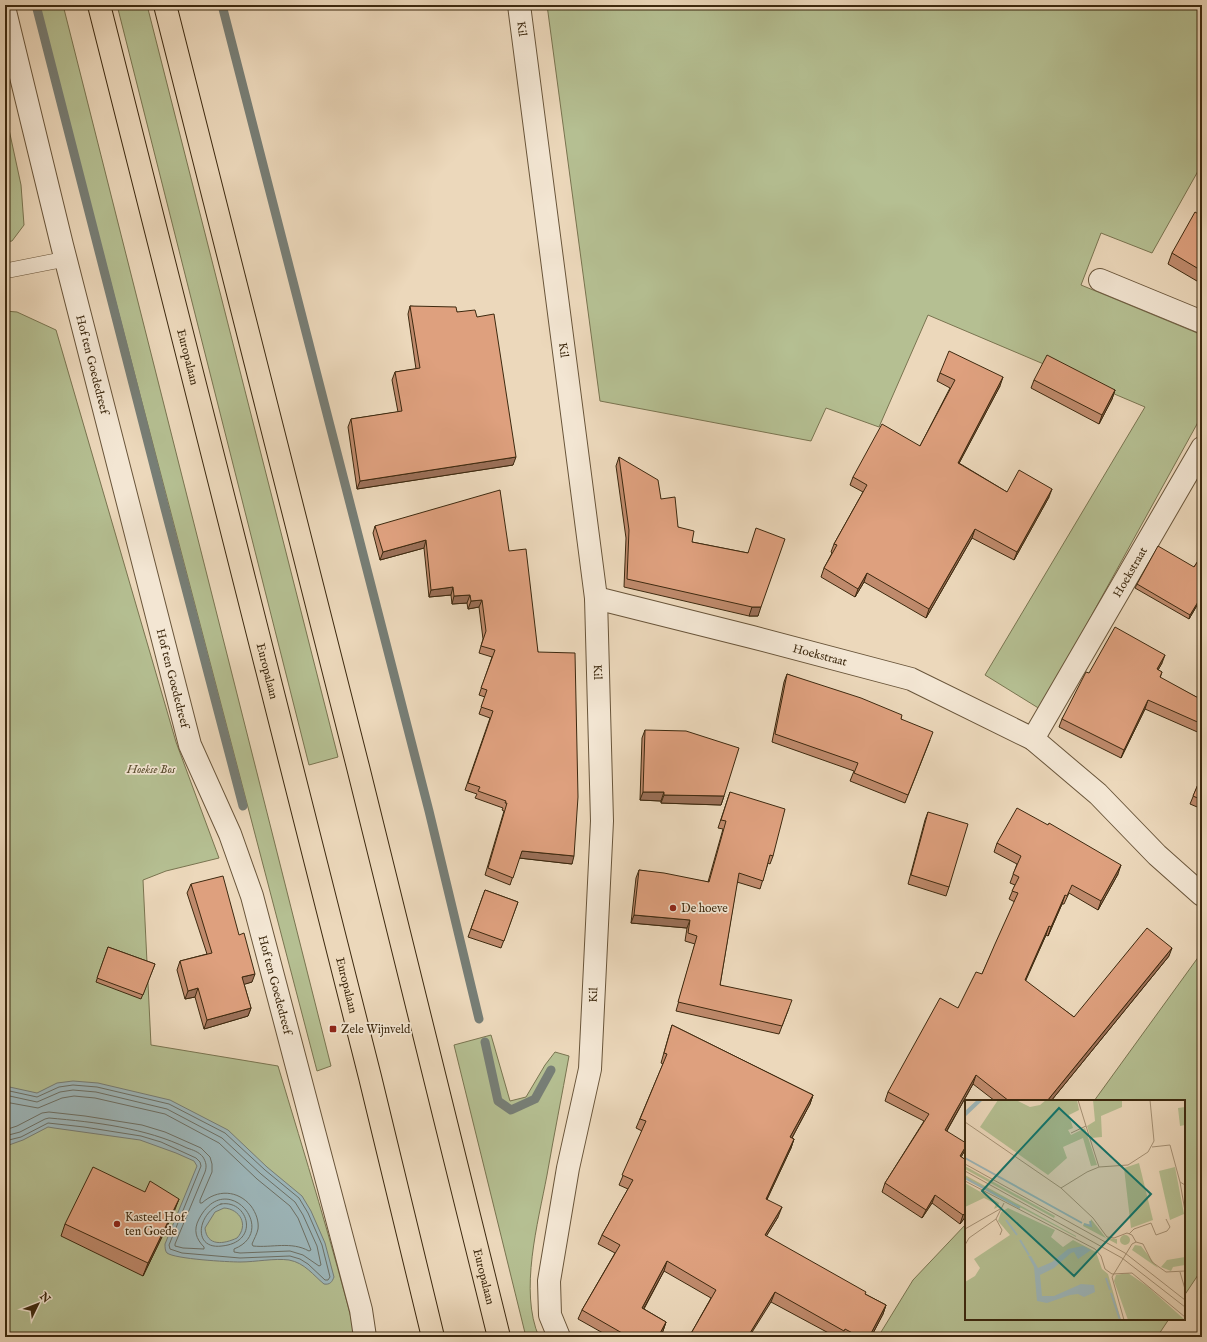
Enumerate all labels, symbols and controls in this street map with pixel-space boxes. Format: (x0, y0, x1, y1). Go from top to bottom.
street label: Kil (513, 20, 530, 38)
street label: Hof ten Goededreef (72, 313, 113, 418)
street label: Europalaan (173, 327, 202, 387)
street label: Kil (555, 342, 572, 359)
street label: Hoekstraat (1110, 544, 1151, 600)
street label: Hof ten Goededreef (153, 627, 193, 732)
street label: Hoekstraat (791, 641, 849, 670)
street label: Europalaan (253, 642, 281, 701)
street label: Kil (590, 664, 605, 681)
park label: Hoekse Bos (126, 762, 176, 777)
place label: De hoeve (681, 901, 728, 916)
marker: De hoeve (668, 903, 678, 913)
street label: Hof ten Goededreef (255, 934, 296, 1038)
street label: Europalaan (332, 956, 361, 1015)
street label: Kil (586, 986, 601, 1003)
place label: Zele Wijnveld (341, 1022, 411, 1037)
marker: Zele Wijnveld (328, 1024, 338, 1034)
inset map (965, 1100, 1185, 1320)
place label: Kasteel Hof ten Goede (125, 1210, 188, 1239)
marker: Kasteel Hof ten Goede (112, 1219, 122, 1229)
street label: Europalaan (469, 1247, 498, 1307)
north arrow (18, 1284, 58, 1324)
text: N (36, 1289, 53, 1306)

